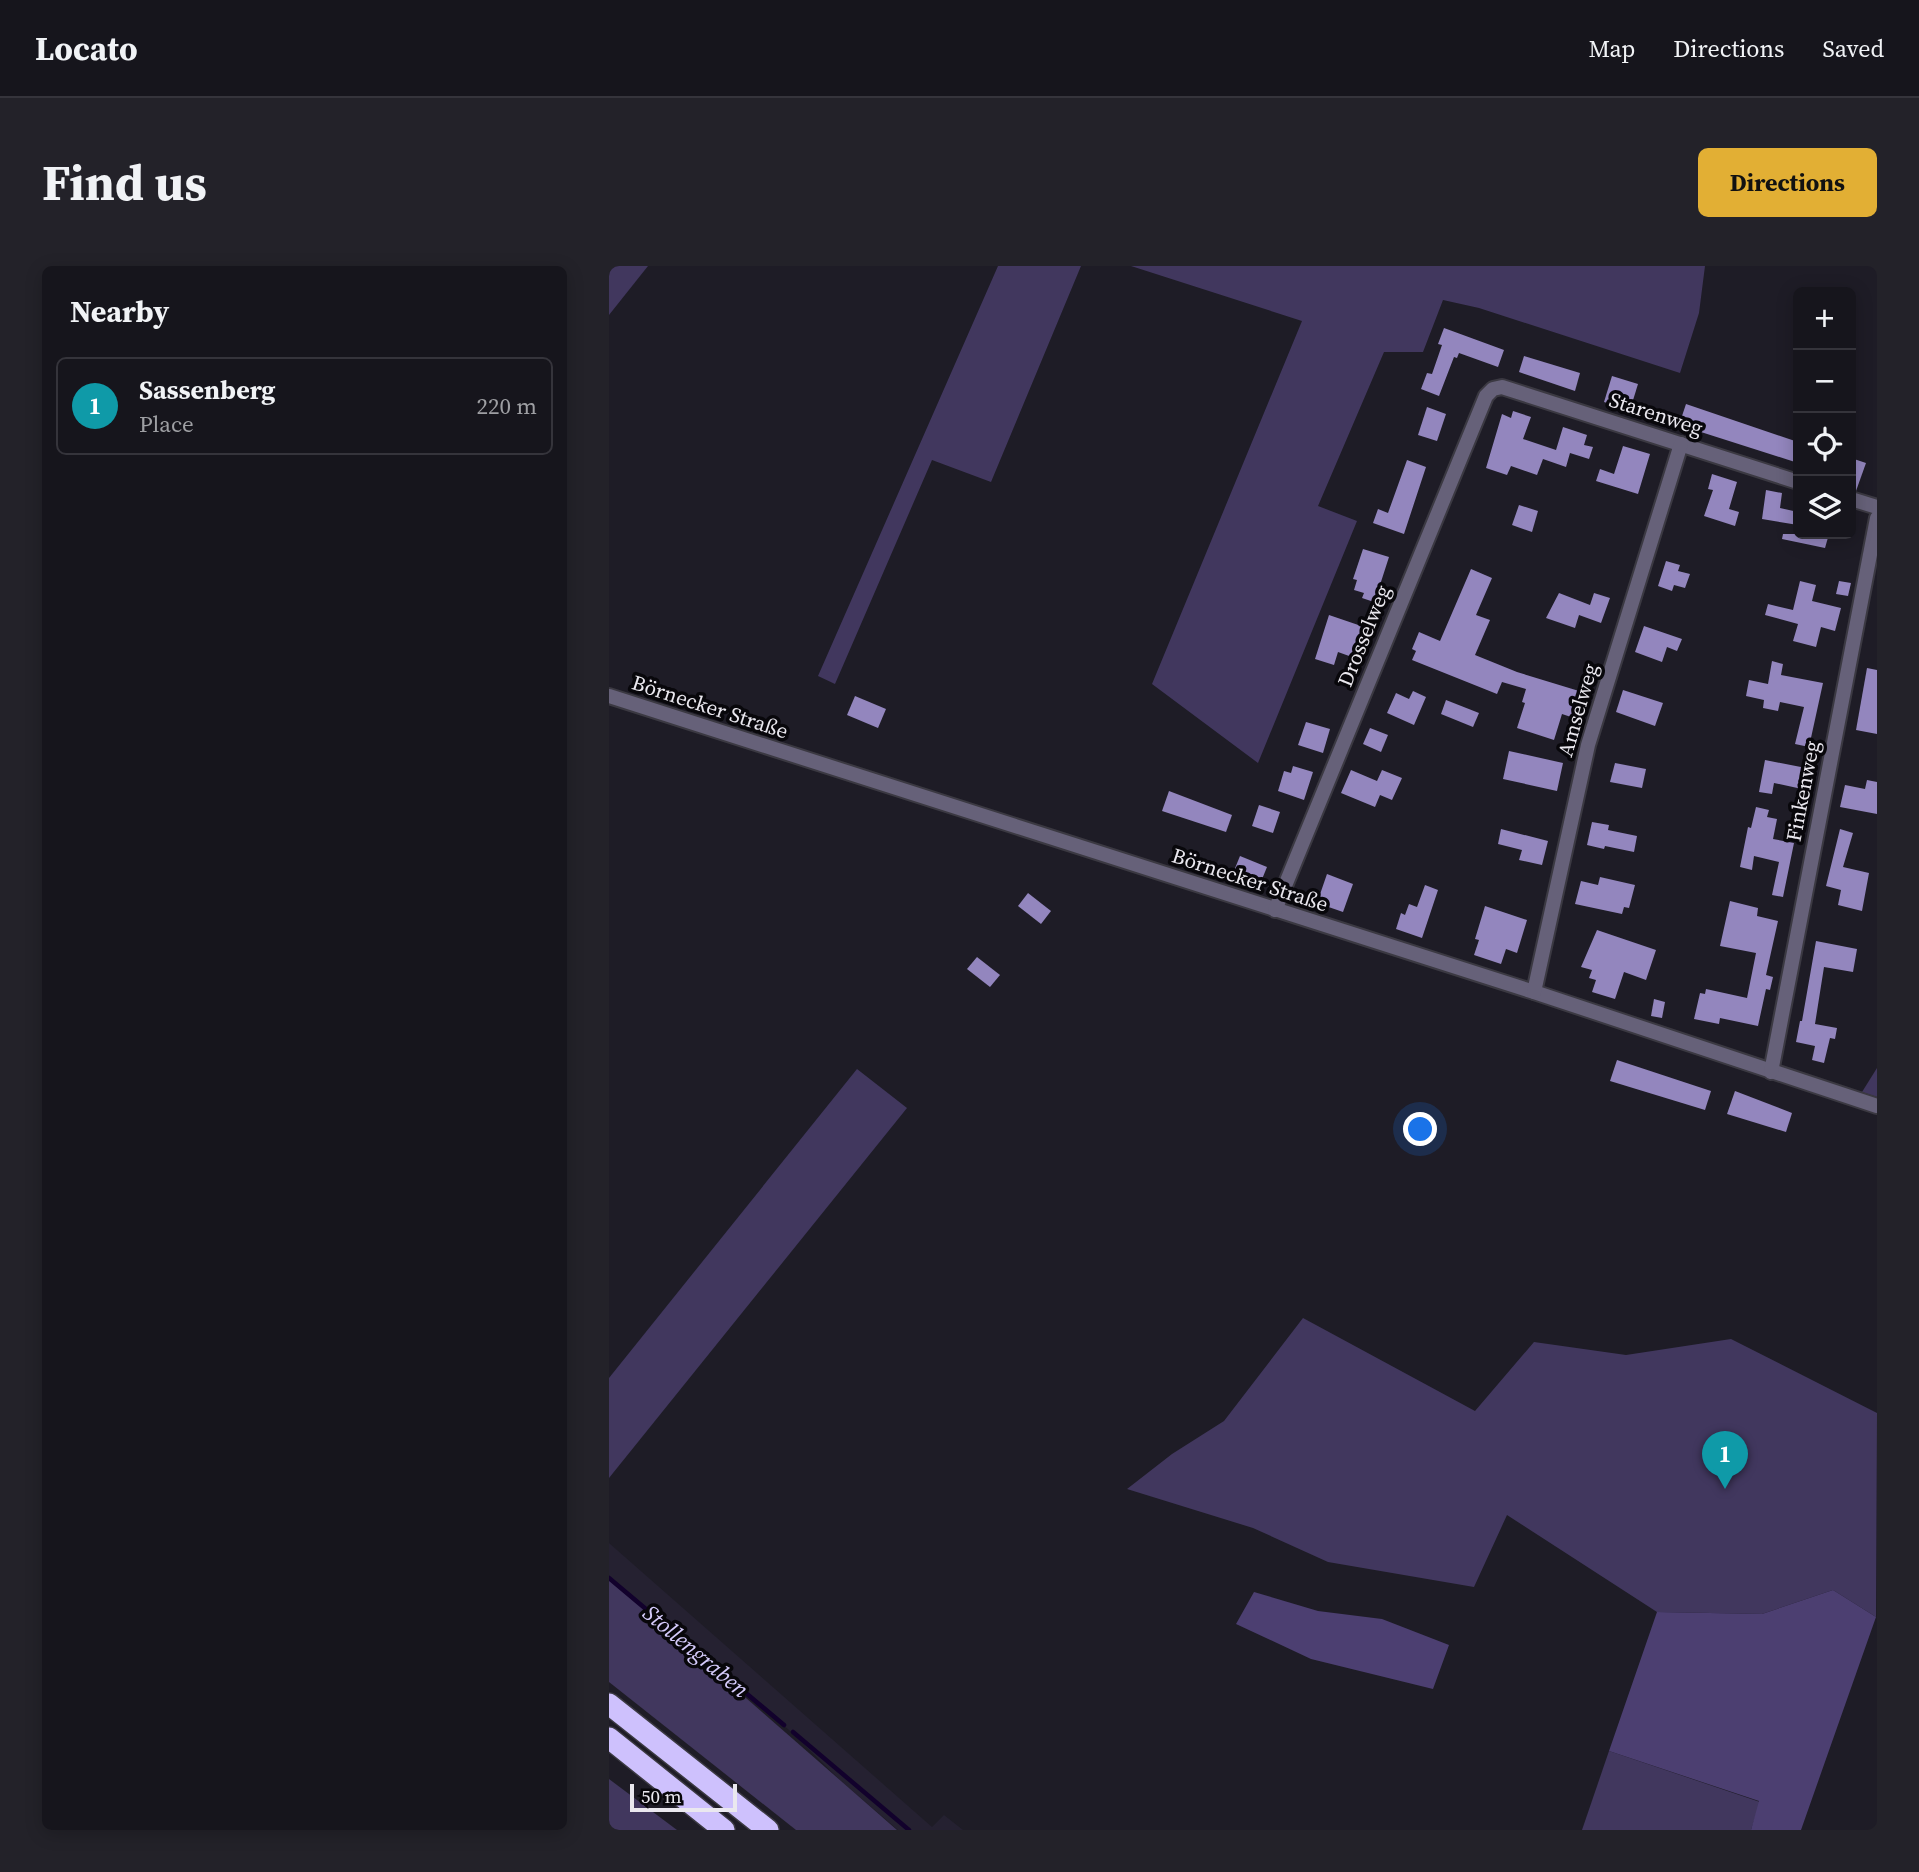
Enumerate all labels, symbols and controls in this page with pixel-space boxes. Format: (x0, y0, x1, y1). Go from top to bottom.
text: Locato (35, 26, 138, 71)
text: Map (1588, 32, 1635, 65)
text: Directions (1673, 32, 1784, 65)
text: Saved (1822, 32, 1884, 65)
button: Directions (1698, 148, 1877, 217)
text: Find us (42, 149, 207, 216)
map controls (1793, 287, 1856, 539)
button: + (1793, 287, 1856, 350)
text: Nearby (70, 291, 169, 332)
button: − (1793, 350, 1856, 413)
text: Sassenberg (139, 372, 275, 408)
street label: Starenweg (1606, 385, 1707, 442)
text: 1 (89, 390, 101, 422)
text: 220 m (476, 390, 537, 422)
text: Place (139, 408, 194, 440)
button: locate (1793, 413, 1856, 476)
button: layers (1793, 476, 1856, 539)
street label: Drosselweg (1330, 581, 1397, 691)
street label: Amselweg (1550, 660, 1605, 760)
street label: Börnecker Straße (628, 668, 792, 745)
street label: Finkenweg (1779, 738, 1826, 844)
street label: Börnecker Straße (1168, 841, 1332, 918)
your location (1403, 1112, 1437, 1146)
pin: 1 (1702, 1431, 1748, 1489)
water label: Stollengraben (636, 1597, 756, 1705)
scale bar (630, 1781, 737, 1813)
text: 50 m (641, 1783, 682, 1809)

